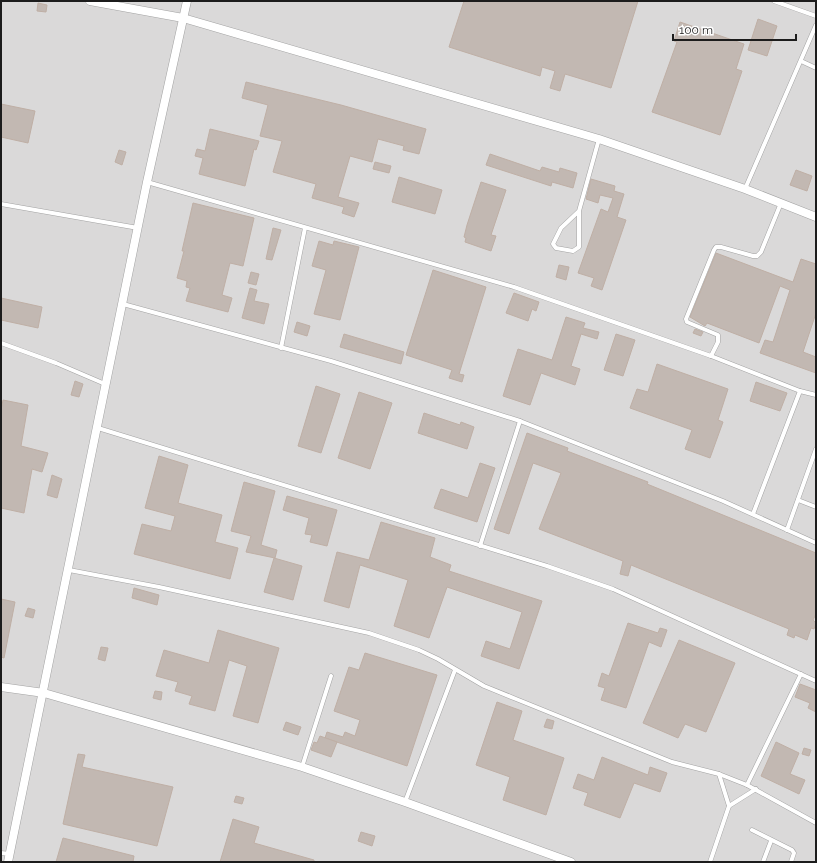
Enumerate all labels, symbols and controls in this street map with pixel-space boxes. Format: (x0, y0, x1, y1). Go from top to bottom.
scale bar (673, 16, 796, 42)
text: 100 m (679, 23, 713, 37)

